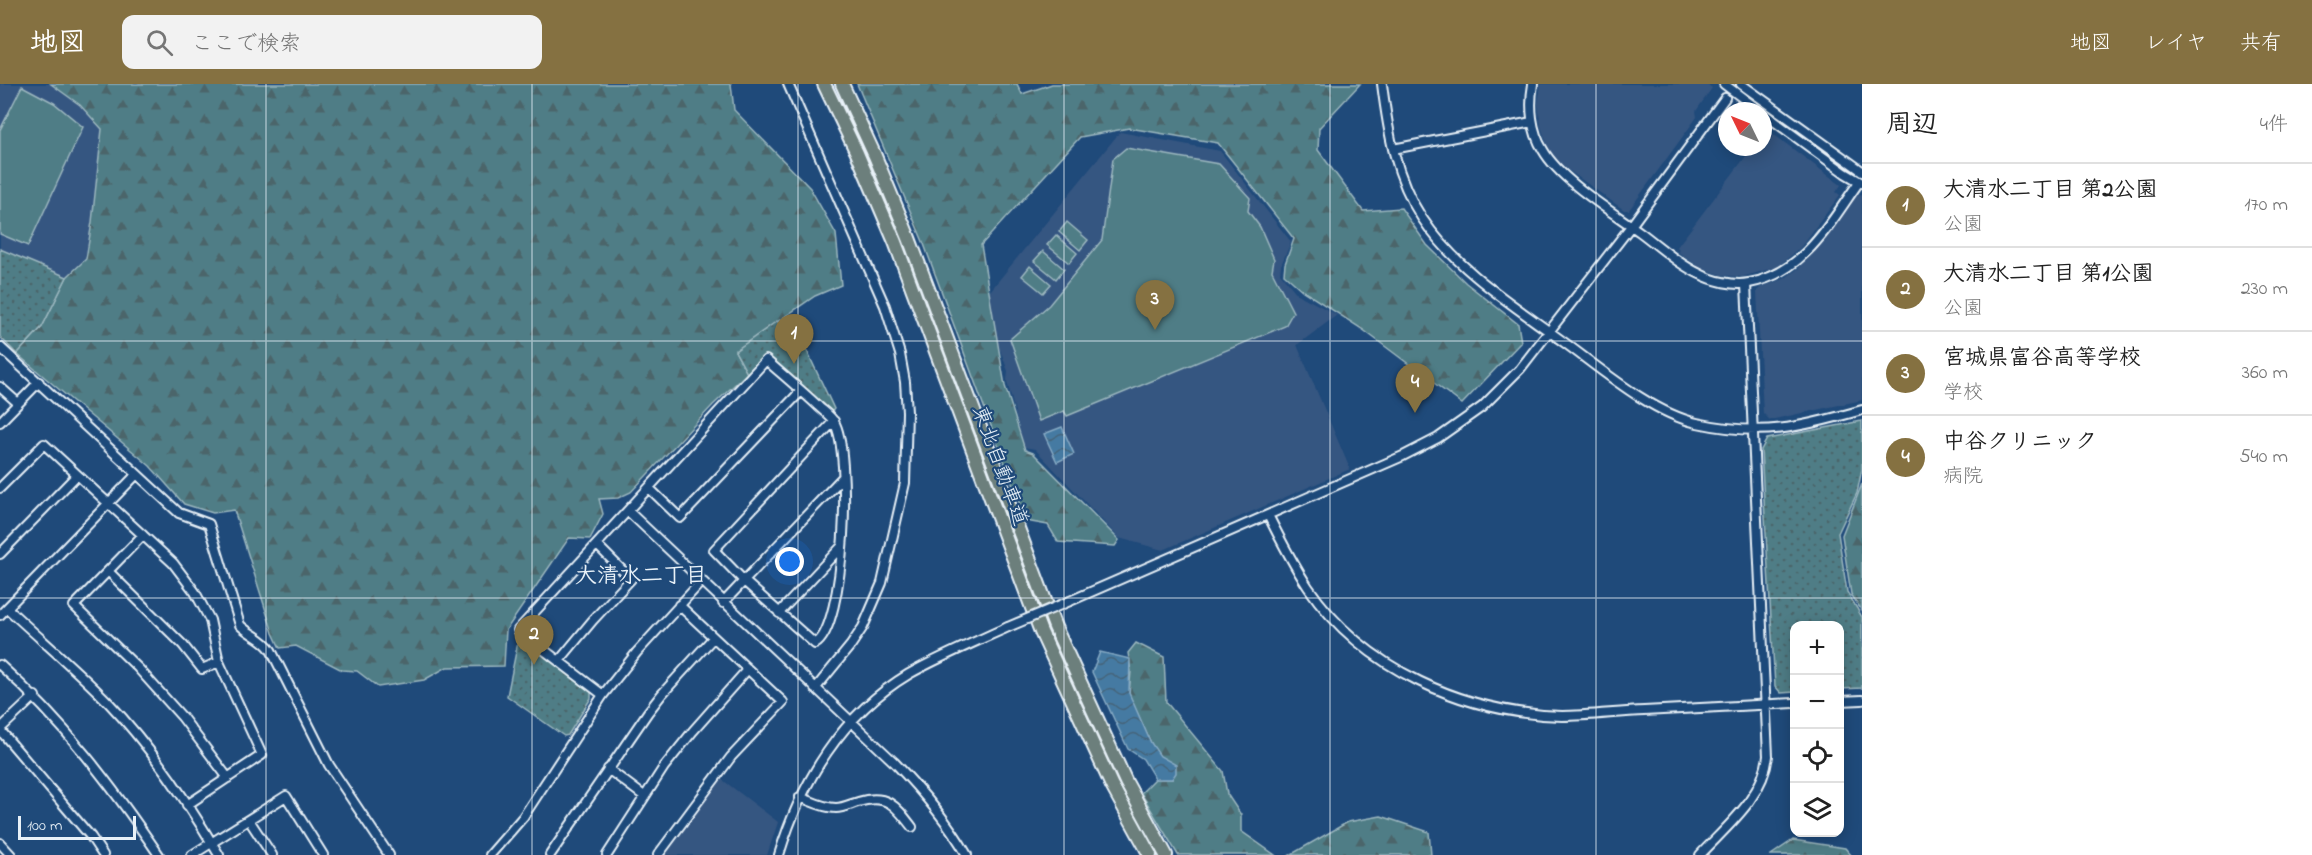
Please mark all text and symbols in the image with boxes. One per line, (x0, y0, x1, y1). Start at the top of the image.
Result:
search box (122, 15, 542, 69)
text: 地図 (30, 24, 86, 65)
icon: search (143, 26, 176, 59)
text: ここで検索 (191, 29, 301, 61)
text: 地図 (2070, 29, 2112, 59)
text: レイヤ (2145, 29, 2207, 59)
text: 共有 (2240, 29, 2282, 59)
north arrow (1718, 102, 1772, 156)
text: 周辺 (1886, 107, 1938, 145)
text: 4件 (2260, 111, 2288, 140)
text: 大清水二丁目 第2公園 (1943, 175, 2157, 207)
text: 1 (1902, 191, 1909, 220)
text: 170 m (2244, 191, 2288, 220)
text: 公園 (1943, 211, 1983, 240)
text: 大清水二丁目 第1公園 (1943, 259, 2154, 291)
text: 2 (1901, 275, 1910, 304)
text: 230 m (2241, 275, 2288, 304)
pin: 3 (1136, 280, 1174, 330)
text: 公園 (1943, 295, 1983, 324)
pin: 1 (774, 314, 814, 364)
text: 宮城県富谷高等学校 (1943, 343, 2141, 375)
text: 3 (1901, 359, 1910, 388)
text: 360 m (2242, 359, 2288, 388)
pin: 4 (1396, 364, 1434, 413)
text: 学校 (1943, 379, 1983, 408)
street label: 東北自動車道 (963, 402, 1035, 530)
text: 中谷クリニック (1943, 427, 2097, 459)
text: 4 (1901, 443, 1910, 472)
text: 540 m (2239, 443, 2288, 472)
text: 病院 (1943, 463, 1983, 492)
your location (775, 547, 804, 576)
district label: 大清水二丁目 (575, 561, 707, 593)
pin: 2 (514, 616, 554, 665)
map controls (1790, 621, 1844, 837)
button: + (1790, 621, 1844, 675)
button: − (1790, 675, 1844, 729)
button: locate (1790, 729, 1844, 783)
button: layers (1790, 783, 1844, 837)
scale bar (18, 813, 136, 840)
text: 100 m (27, 814, 62, 838)

